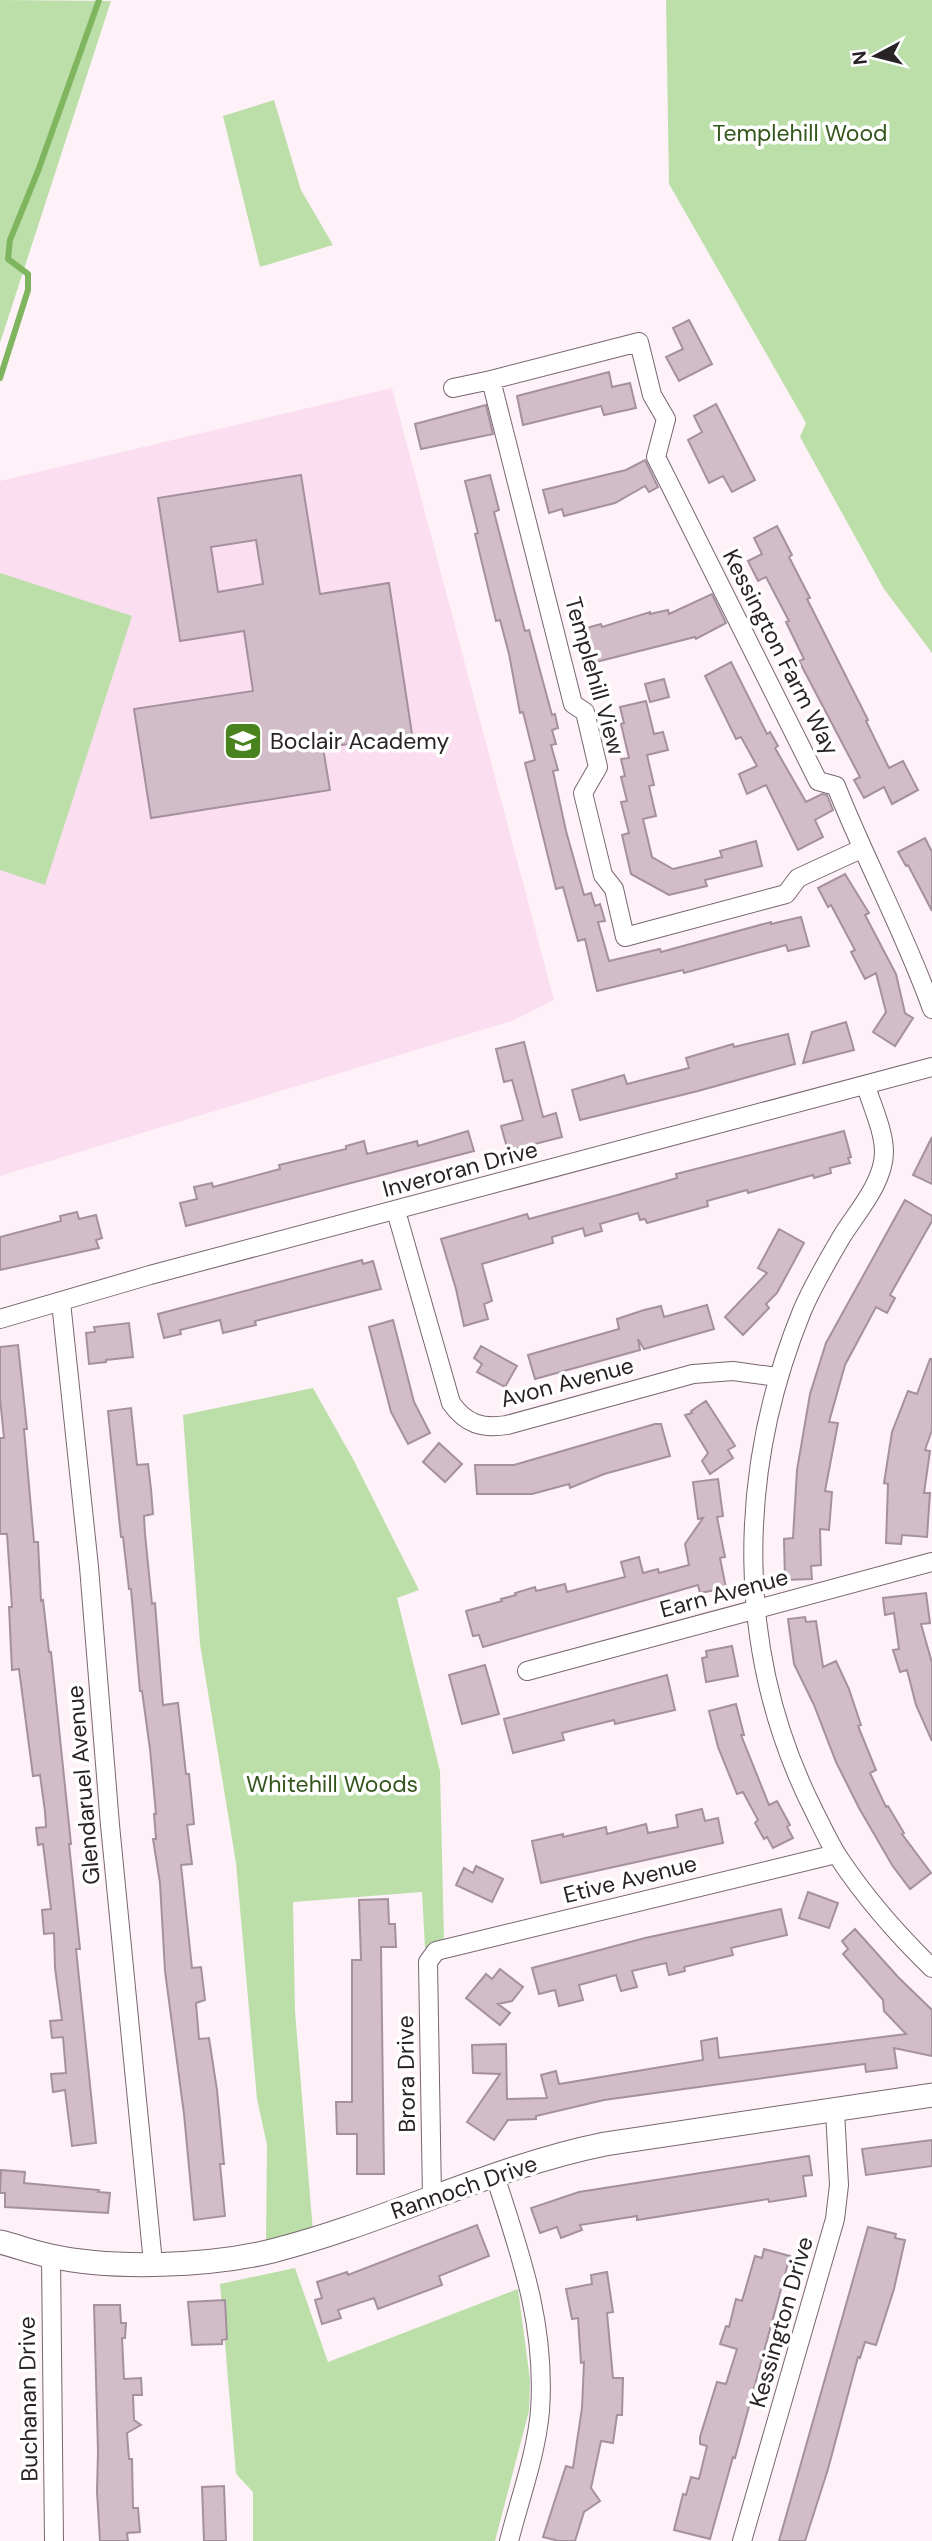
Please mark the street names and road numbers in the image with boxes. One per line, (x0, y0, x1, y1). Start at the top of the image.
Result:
street label: Kessington Farm Way (716, 544, 846, 760)
street label: Templehill View (558, 593, 632, 759)
street label: Inveroran Drive (379, 1134, 541, 1204)
street label: Avon Avenue (497, 1350, 637, 1414)
street label: Earn Avenue (657, 1561, 791, 1625)
street label: Glendaruel Avenue (59, 1684, 107, 1886)
street label: Etive Avenue (560, 1848, 700, 1910)
street label: Brora Drive (390, 2015, 422, 2133)
street label: Rannoch Drive (387, 2148, 541, 2226)
street label: Kessington Drive (742, 2233, 820, 2411)
street label: Buchanan Drive (12, 2316, 44, 2482)

